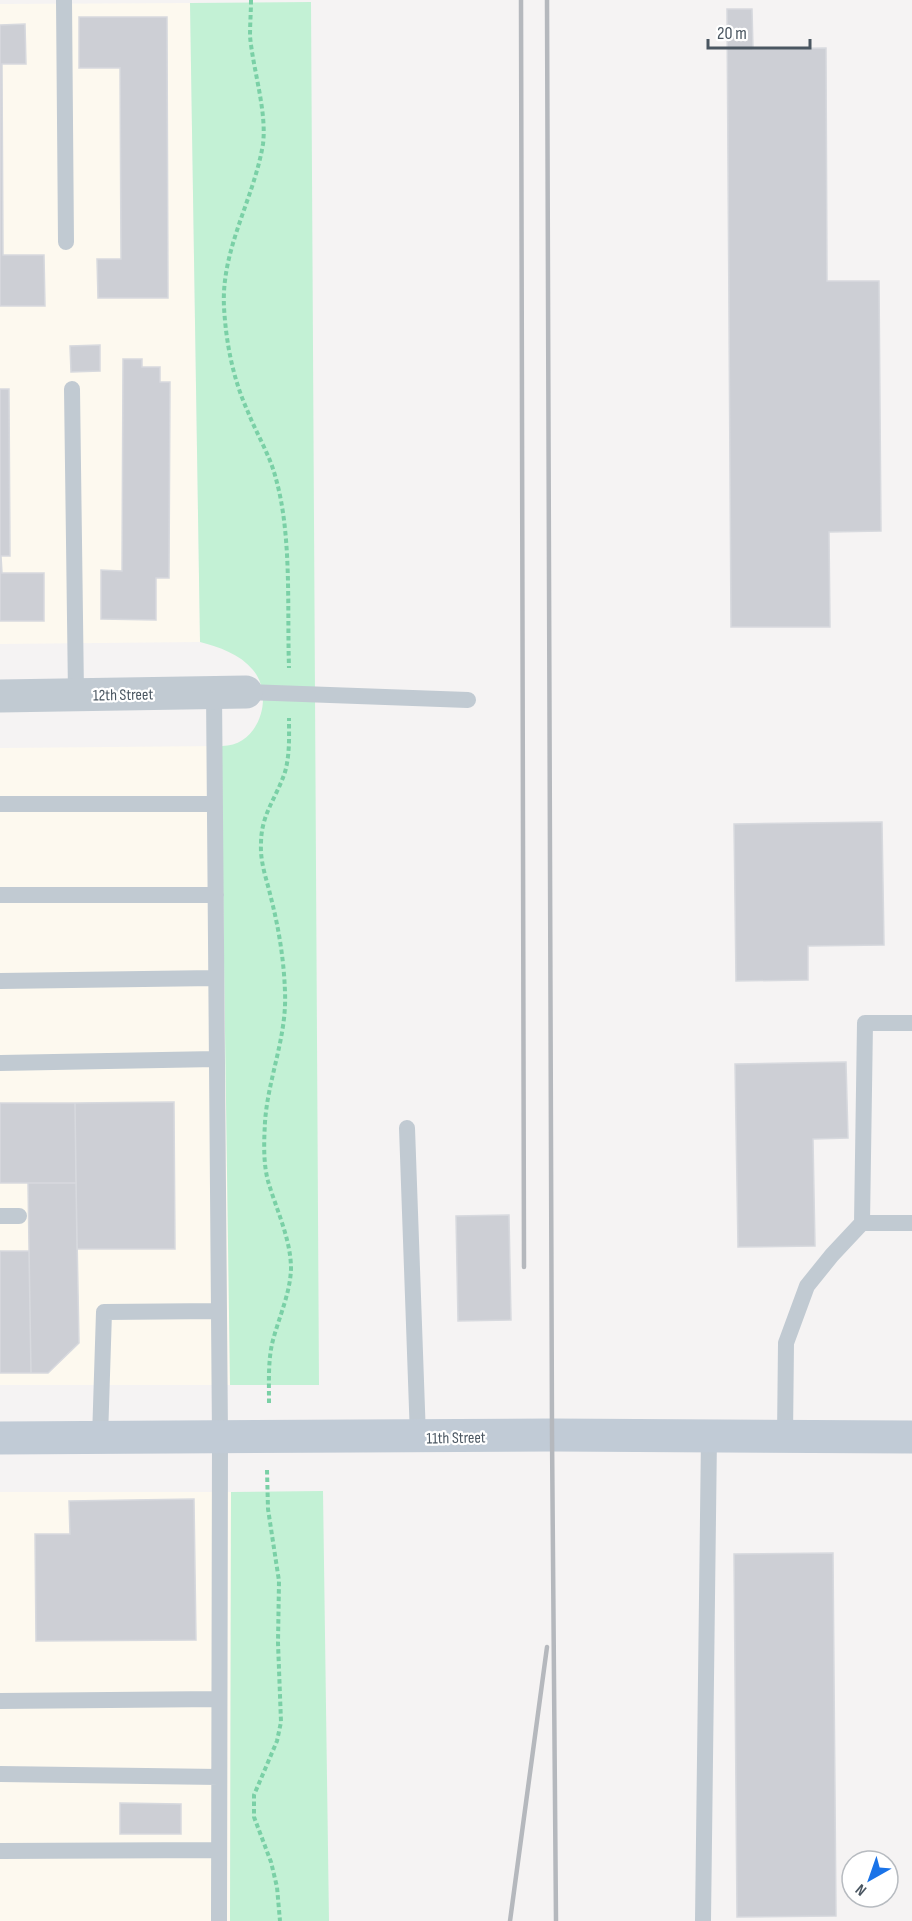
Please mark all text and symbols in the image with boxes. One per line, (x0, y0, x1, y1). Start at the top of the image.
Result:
scale bar (708, 12, 810, 50)
text: 20 m (717, 23, 747, 44)
street label: 12th Street (93, 685, 154, 706)
street label: 11th Street (426, 1428, 486, 1449)
north arrow (840, 1849, 900, 1909)
text: N (852, 1879, 871, 1899)

